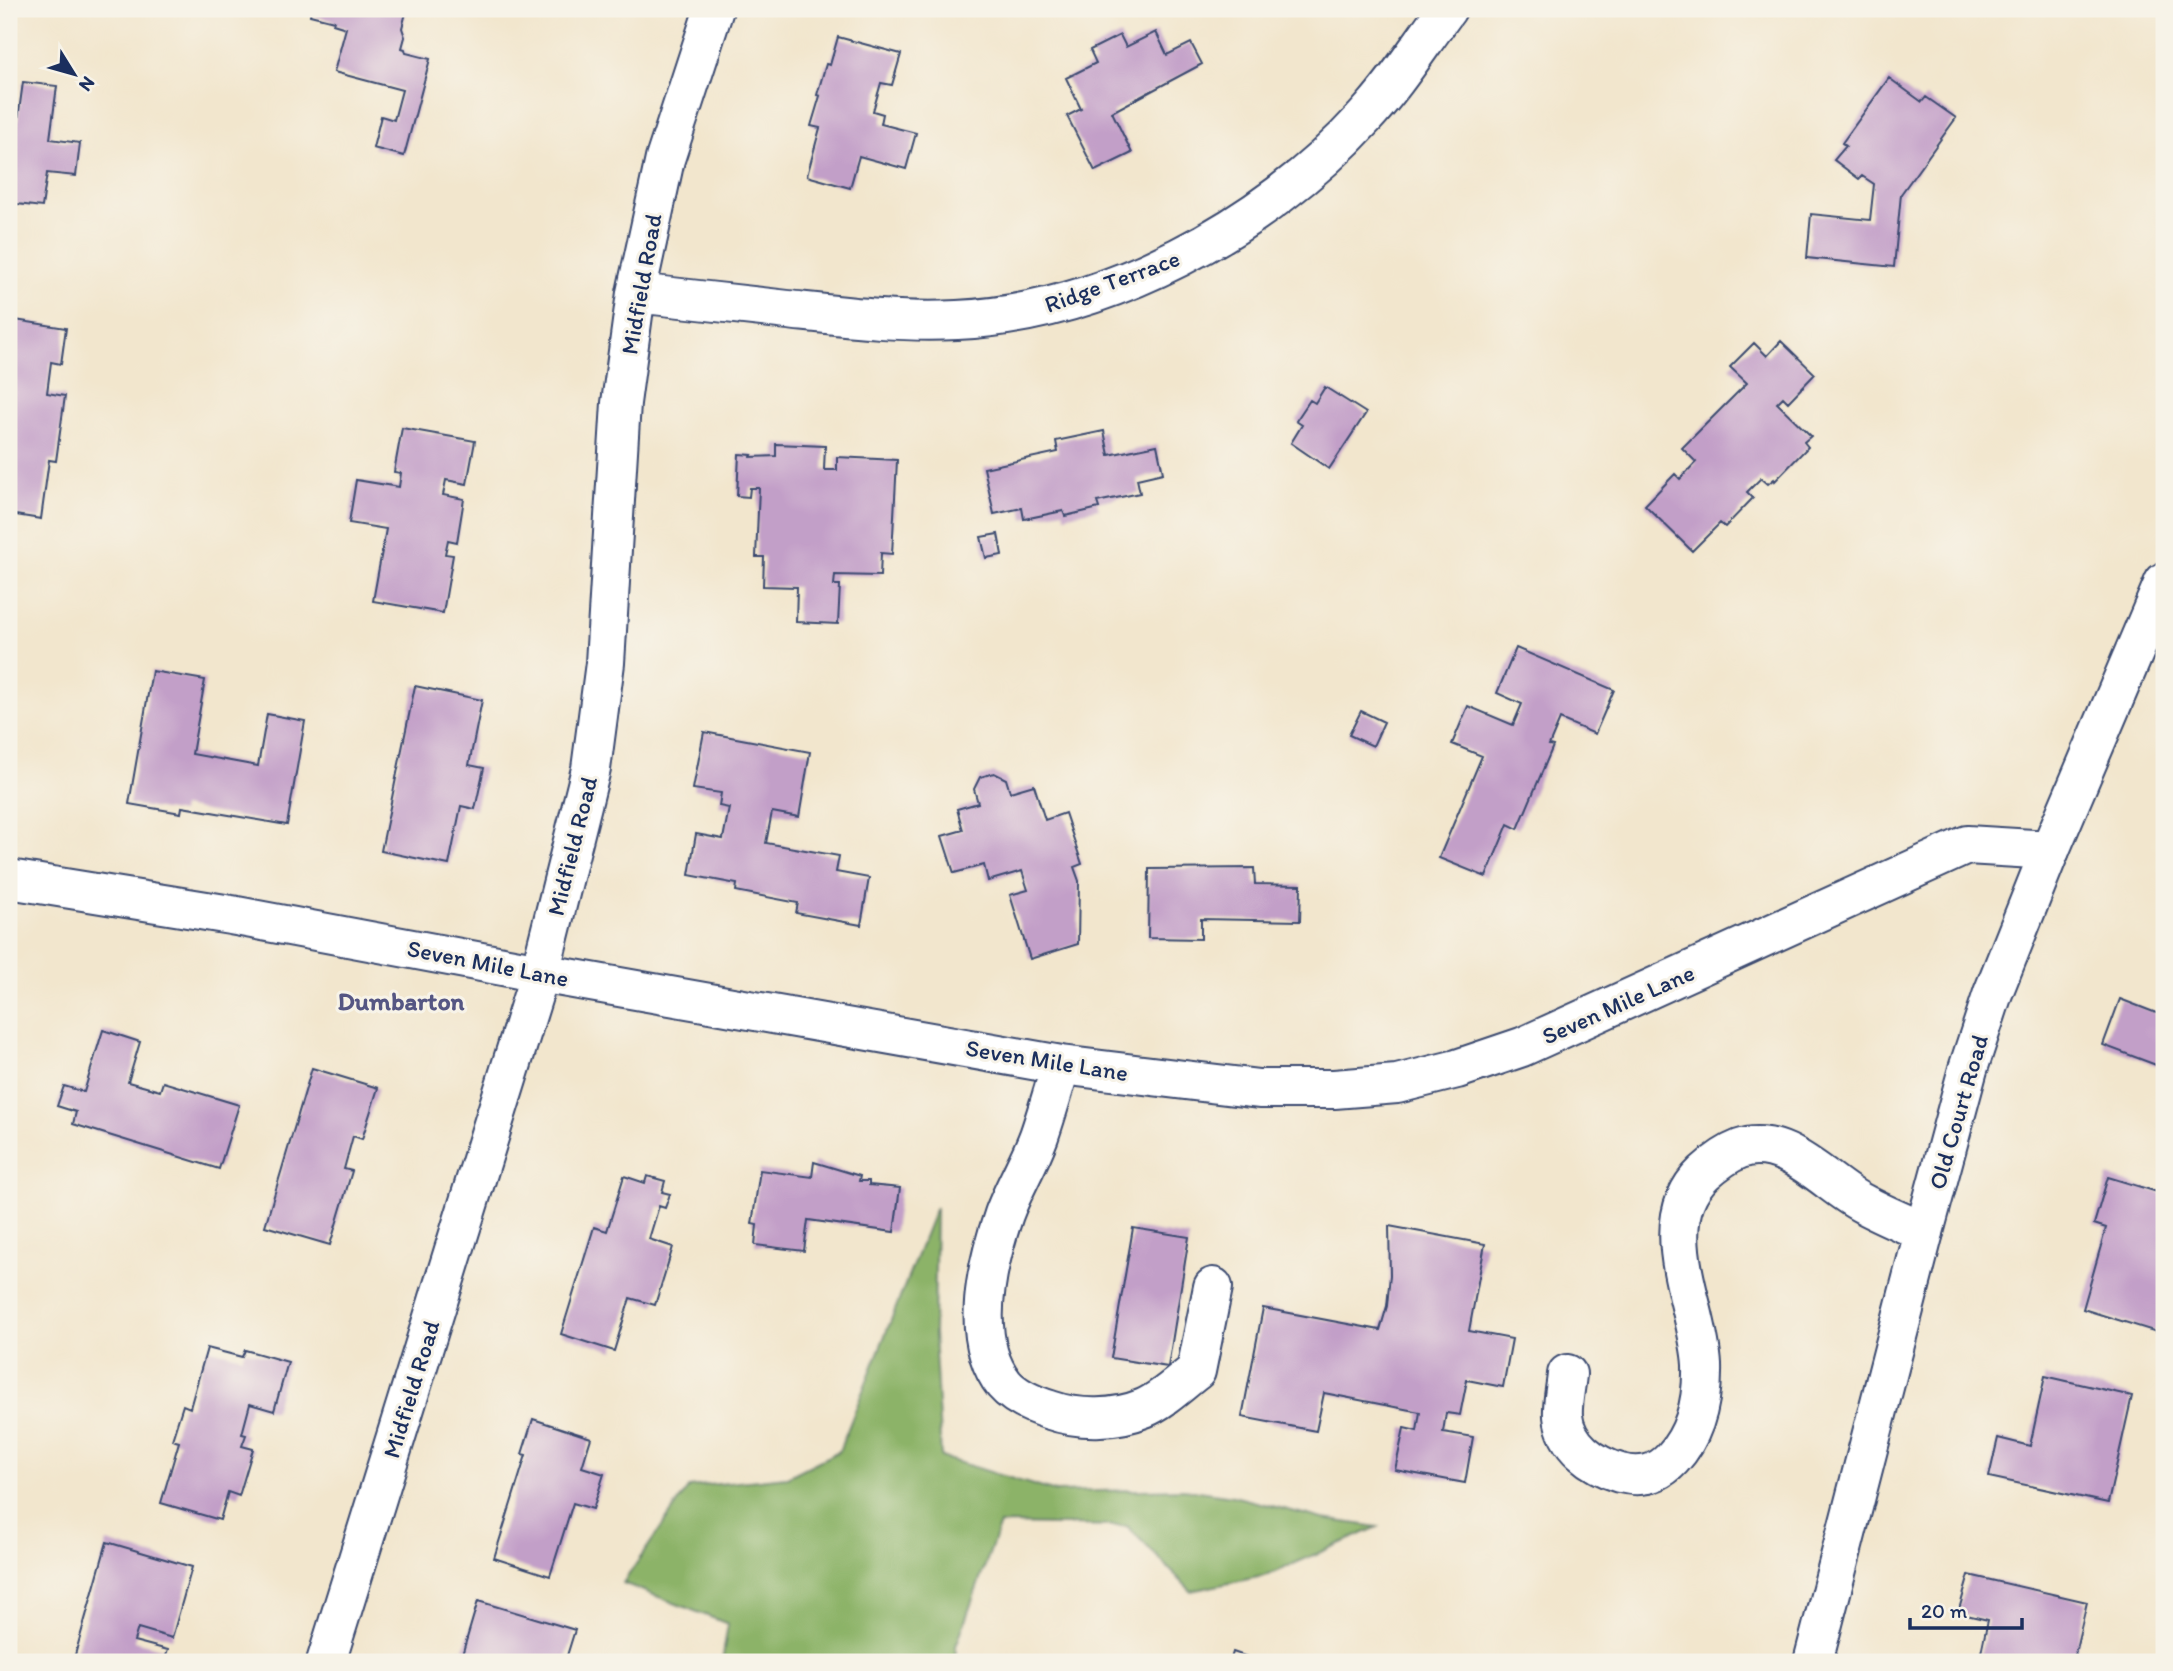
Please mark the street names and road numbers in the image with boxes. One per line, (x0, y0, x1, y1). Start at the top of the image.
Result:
street label: Midfield Road (614, 211, 668, 357)
street label: Ridge Terrace (1040, 243, 1184, 319)
street label: Midfield Road (541, 773, 603, 919)
street label: Seven Mile Lane (405, 933, 571, 993)
street label: Seven Mile Lane (1537, 957, 1699, 1051)
street label: Old Court Road (1922, 1031, 1994, 1193)
street label: Seven Mile Lane (964, 1033, 1130, 1087)
street label: Midfield Road (376, 1317, 446, 1461)

